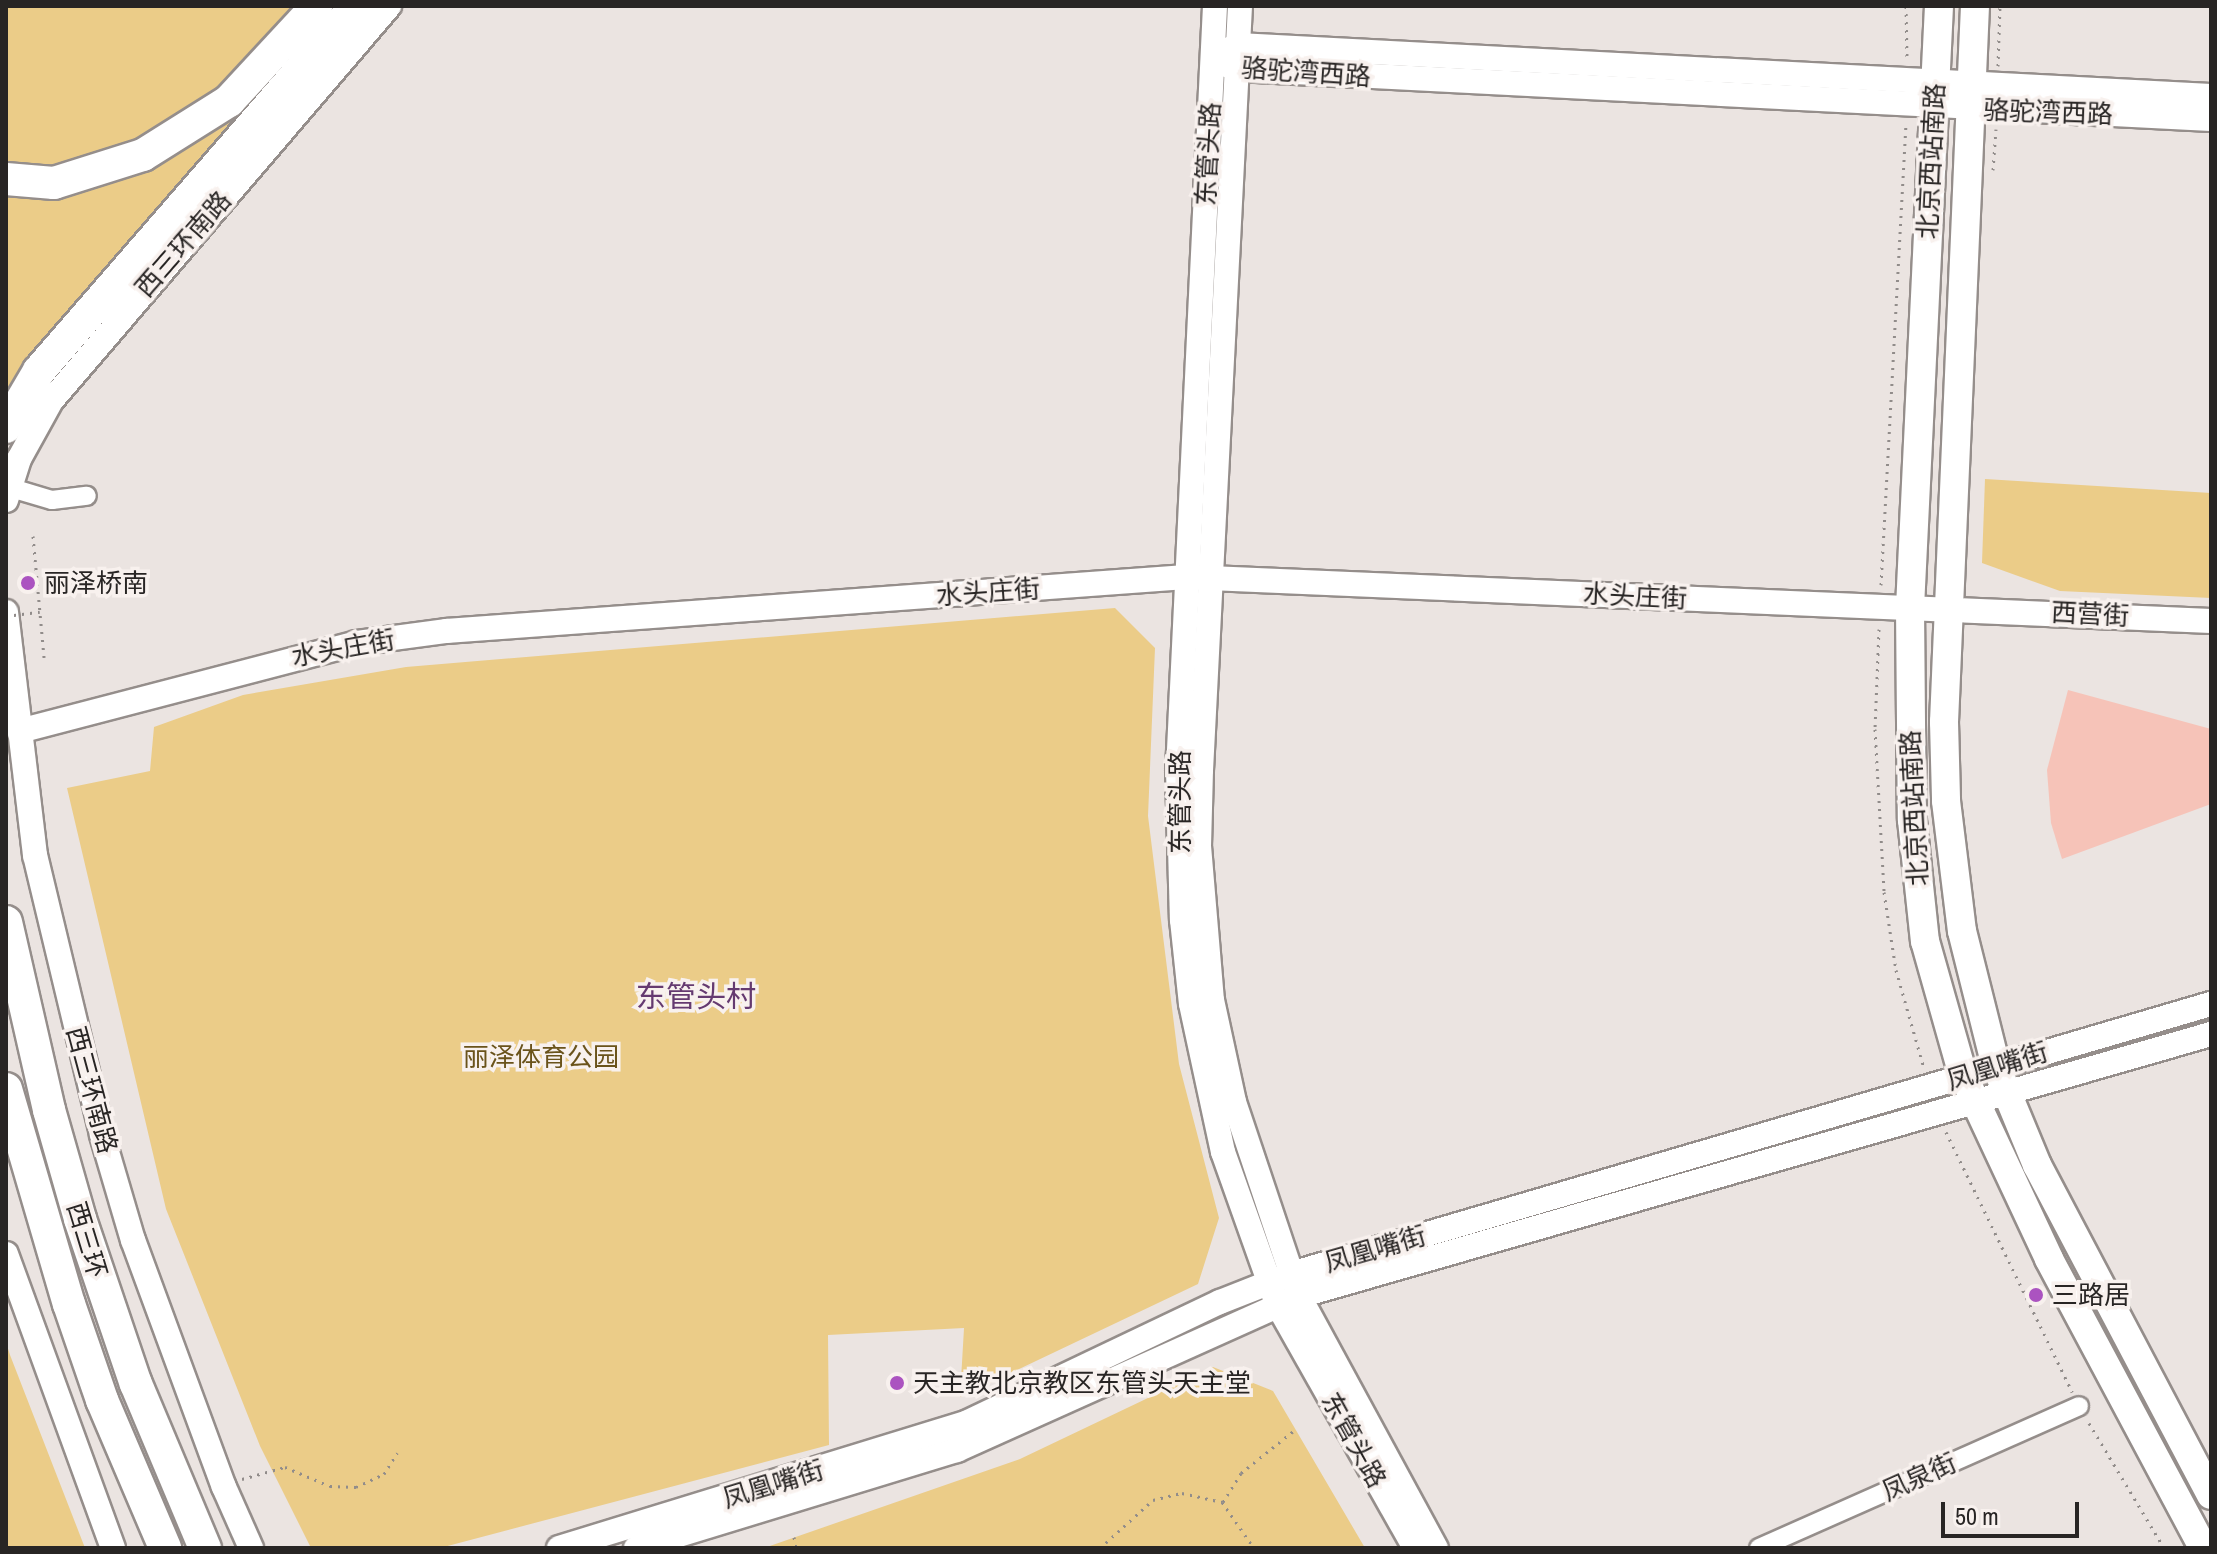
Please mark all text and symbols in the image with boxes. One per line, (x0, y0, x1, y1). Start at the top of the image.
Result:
street label: 骆驼湾西路 (1240, 52, 1372, 92)
street label: 北京西站南路 (1911, 82, 1951, 240)
street label: 骆驼湾西路 (1982, 94, 2114, 130)
street label: 东管头路 (1190, 101, 1226, 207)
street label: 西三环南路 (129, 185, 237, 303)
place label: 丽泽桥南 (44, 567, 148, 599)
street label: 水头庄街 (935, 573, 1041, 611)
marker: 丽泽桥南 (19, 574, 37, 592)
street label: 水头庄街 (1582, 578, 1688, 614)
street label: 西营街 (2050, 596, 2130, 632)
street label: 水头庄街 (289, 624, 397, 672)
street label: 北京西站南路 (1894, 729, 1934, 887)
street label: 东管头路 (1164, 750, 1196, 854)
district label: 东管头村 (636, 978, 756, 1014)
street label: 西三环南路 (60, 1023, 124, 1157)
street label: 凤凰嘴街 (1943, 1036, 2051, 1096)
park label: 丽泽体育公园 (463, 1041, 619, 1073)
street label: 西三环 (61, 1198, 113, 1282)
street label: 凤凰嘴街 (1321, 1220, 1429, 1278)
place label: 三路居 (2052, 1279, 2130, 1311)
marker: 三路居 (2027, 1286, 2045, 1304)
place label: 天主教北京教区东管头天主堂 (913, 1367, 1251, 1399)
marker: 天主教北京教区东管头天主堂 (888, 1374, 906, 1392)
street label: 东管头路 (1315, 1387, 1393, 1493)
street label: 凤泉街 (1877, 1447, 1961, 1507)
street label: 凤凰嘴街 (719, 1454, 827, 1514)
scale bar (1945, 1486, 2083, 1536)
text: 50 m (1955, 1500, 1999, 1532)

